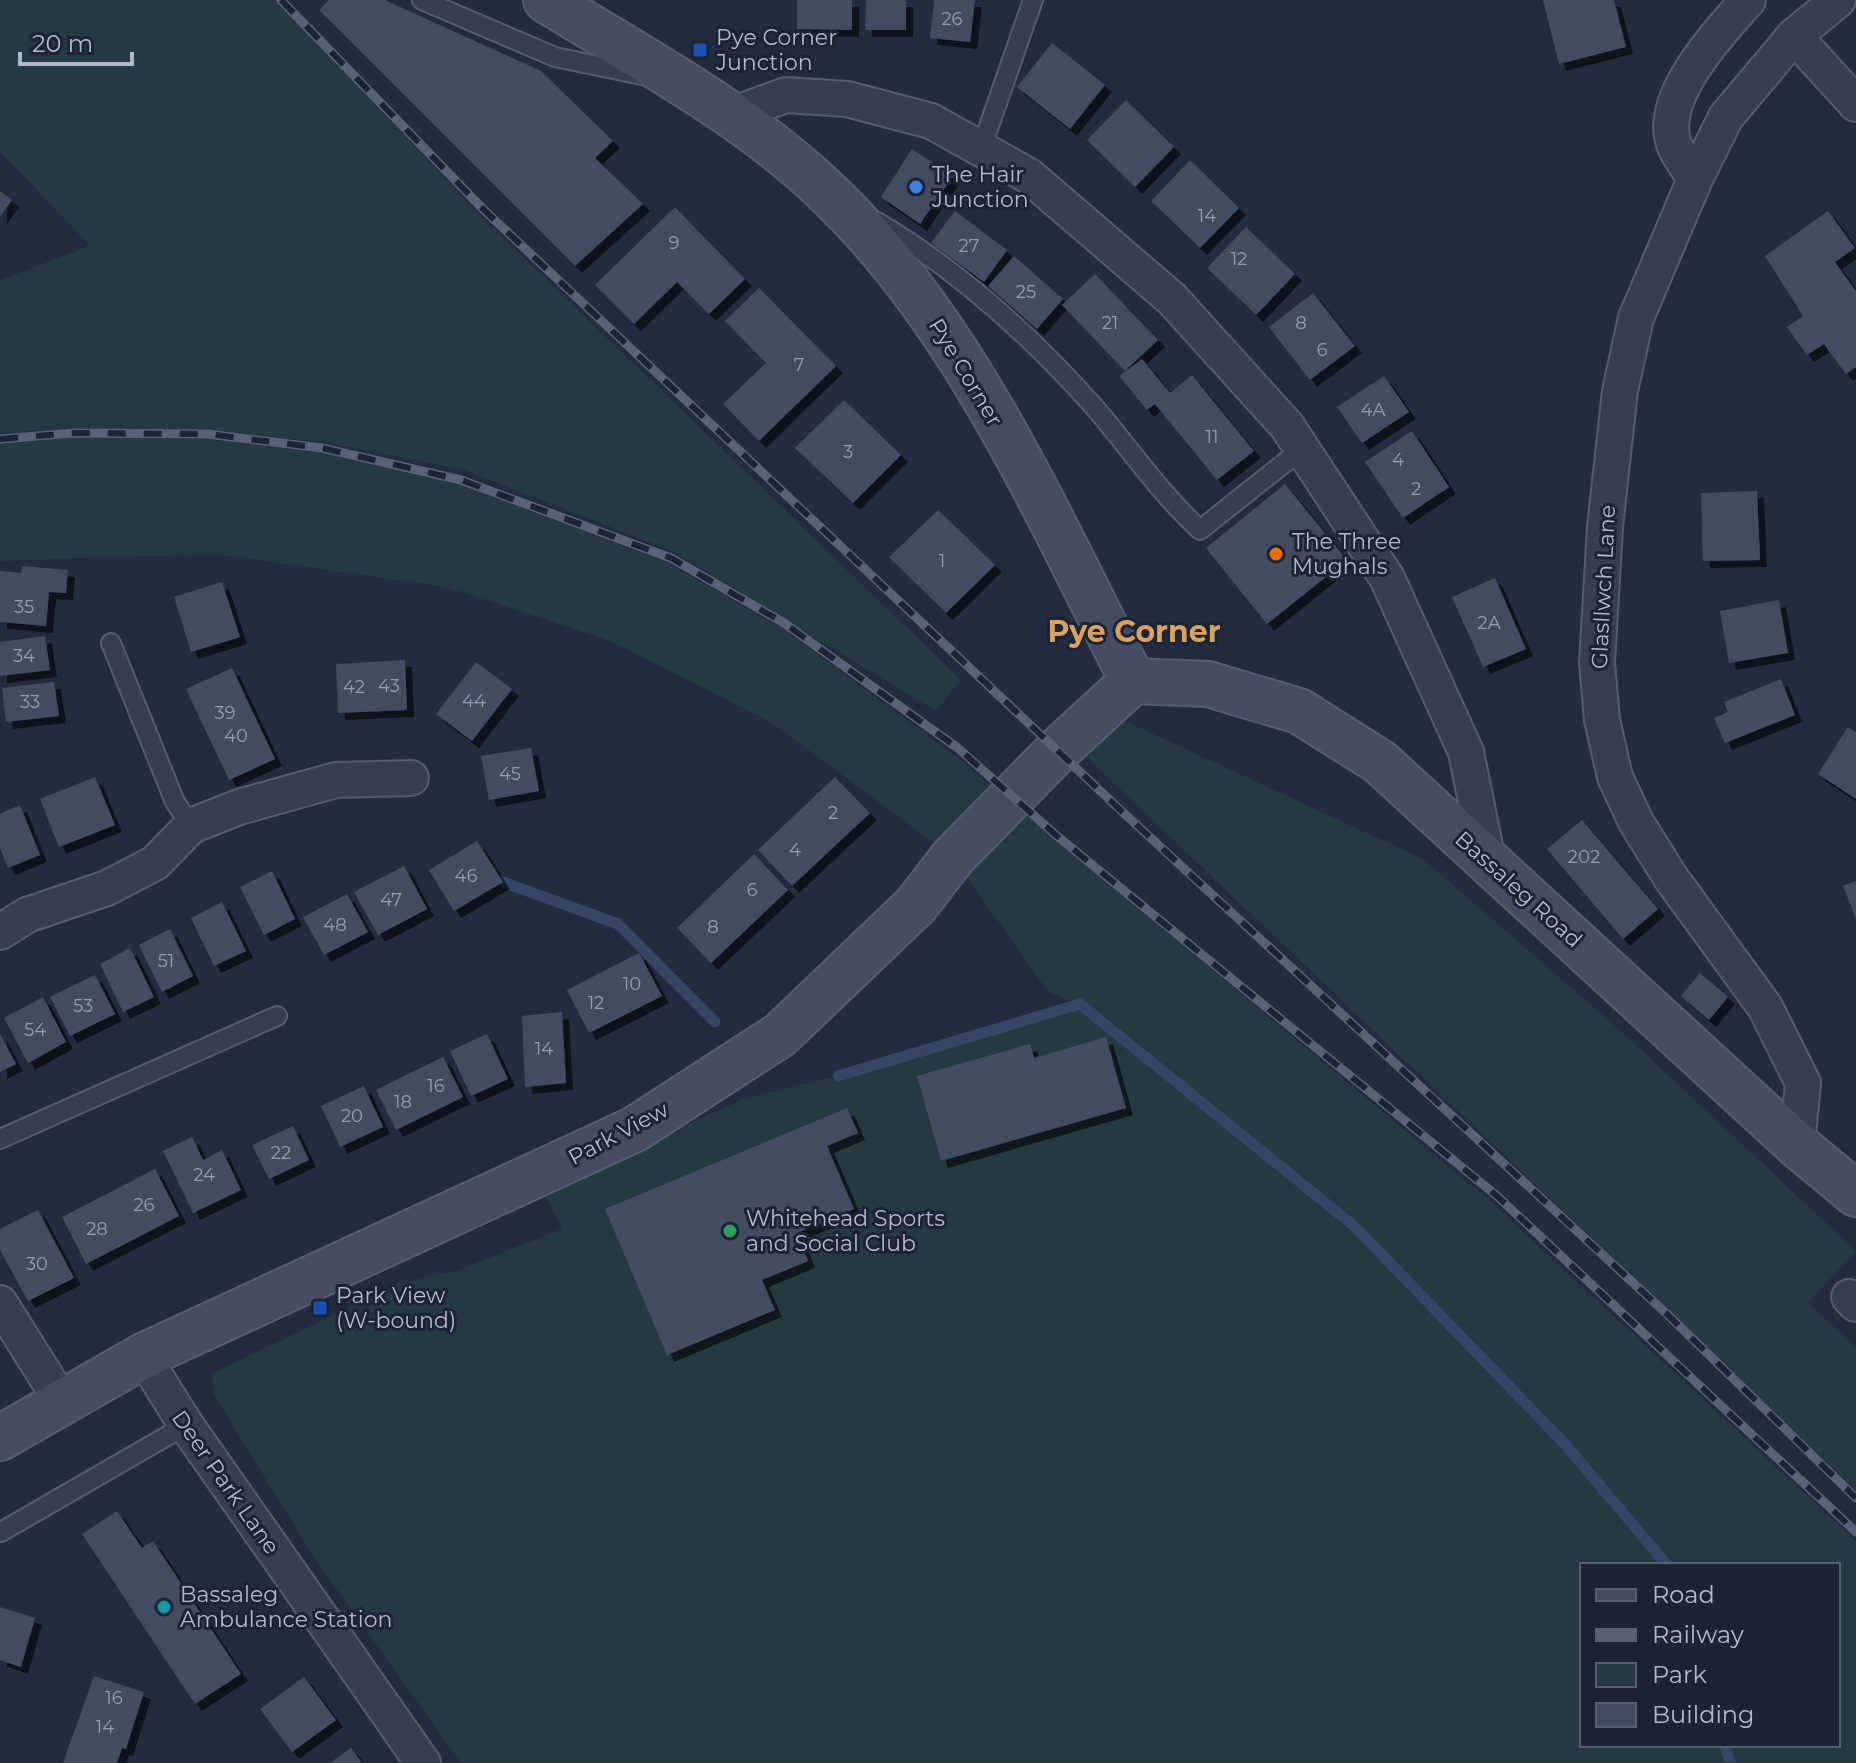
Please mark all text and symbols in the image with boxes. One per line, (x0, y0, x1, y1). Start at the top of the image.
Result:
house number: 26 (941, 8, 963, 30)
scale bar (20, 16, 132, 66)
place label: Pye Corner Junction (715, 24, 837, 76)
text: 20 m (32, 29, 93, 58)
marker: Pye Corner Junction (691, 41, 709, 59)
place label: The Hair Junction (931, 161, 1029, 213)
marker: The Hair Junction (907, 178, 925, 196)
house number: 14 (1198, 205, 1216, 227)
house number: 9 (669, 232, 680, 254)
house number: 27 (959, 235, 979, 257)
house number: 12 (1231, 248, 1247, 270)
house number: 25 (1016, 281, 1036, 303)
house number: 21 (1102, 312, 1118, 334)
house number: 8 (1295, 312, 1307, 334)
street label: Pye Corner (923, 313, 1008, 431)
house number: 6 (1317, 339, 1328, 361)
house number: 7 (794, 354, 804, 376)
house number: 4A (1361, 399, 1385, 421)
house number: 11 (1206, 426, 1219, 448)
house number: 3 (843, 441, 853, 463)
house number: 4 (1392, 449, 1404, 471)
house number: 2 (1411, 478, 1421, 500)
street label: Glasllwch Lane (1586, 504, 1621, 670)
place label: The Three Mughals (1292, 528, 1401, 580)
marker: The Three Mughals (1267, 545, 1285, 563)
house number: 1 (939, 550, 945, 572)
house number: 35 (14, 596, 34, 618)
house number: 2A (1477, 612, 1501, 634)
district label: Pye Corner (1047, 613, 1221, 650)
house number: 34 (13, 645, 35, 667)
house number: 43 (378, 675, 400, 697)
house number: 42 (343, 676, 365, 698)
house number: 44 (462, 690, 486, 712)
house number: 33 (20, 691, 40, 713)
house number: 39 (214, 702, 236, 724)
house number: 40 (224, 725, 248, 747)
house number: 45 (499, 763, 521, 785)
house number: 2 (828, 802, 838, 824)
street label: Bassaleg Road (1450, 825, 1588, 953)
house number: 4 (789, 839, 801, 861)
house number: 202 (1568, 846, 1600, 868)
house number: 46 (455, 865, 477, 887)
house number: 6 (747, 879, 758, 901)
house number: 47 (380, 889, 402, 911)
house number: 48 (323, 914, 347, 936)
house number: 8 (707, 916, 719, 938)
house number: 51 (158, 950, 174, 972)
house number: 10 (623, 973, 641, 995)
house number: 12 (588, 992, 604, 1014)
house number: 53 (73, 995, 93, 1017)
house number: 54 (24, 1019, 46, 1041)
house number: 14 (535, 1038, 553, 1060)
house number: 16 (427, 1075, 445, 1097)
house number: 18 (394, 1091, 412, 1113)
street label: Park View (564, 1096, 673, 1171)
house number: 20 (341, 1105, 363, 1127)
house number: 22 (271, 1142, 291, 1164)
house number: 24 (193, 1164, 215, 1186)
house number: 26 (133, 1194, 155, 1216)
place label: Whitehead Sports and Social Club (746, 1205, 945, 1257)
house number: 28 (86, 1218, 108, 1240)
marker: Whitehead Sports and Social Club (721, 1222, 739, 1240)
house number: 30 (26, 1253, 48, 1275)
place label: Park View (W-bound) (336, 1282, 456, 1334)
marker: Park View (W-bound) (311, 1299, 329, 1317)
street label: Deer Park Lane (166, 1405, 285, 1559)
legend (1580, 1563, 1840, 1747)
text: Road (1652, 1580, 1715, 1609)
place label: Bassaleg Ambulance Station (180, 1581, 392, 1633)
marker: Bassaleg Ambulance Station (155, 1598, 173, 1616)
text: Railway (1652, 1620, 1744, 1649)
text: Park (1652, 1660, 1707, 1689)
house number: 16 (105, 1687, 123, 1709)
text: Building (1652, 1700, 1755, 1729)
house number: 14 (96, 1716, 114, 1738)

